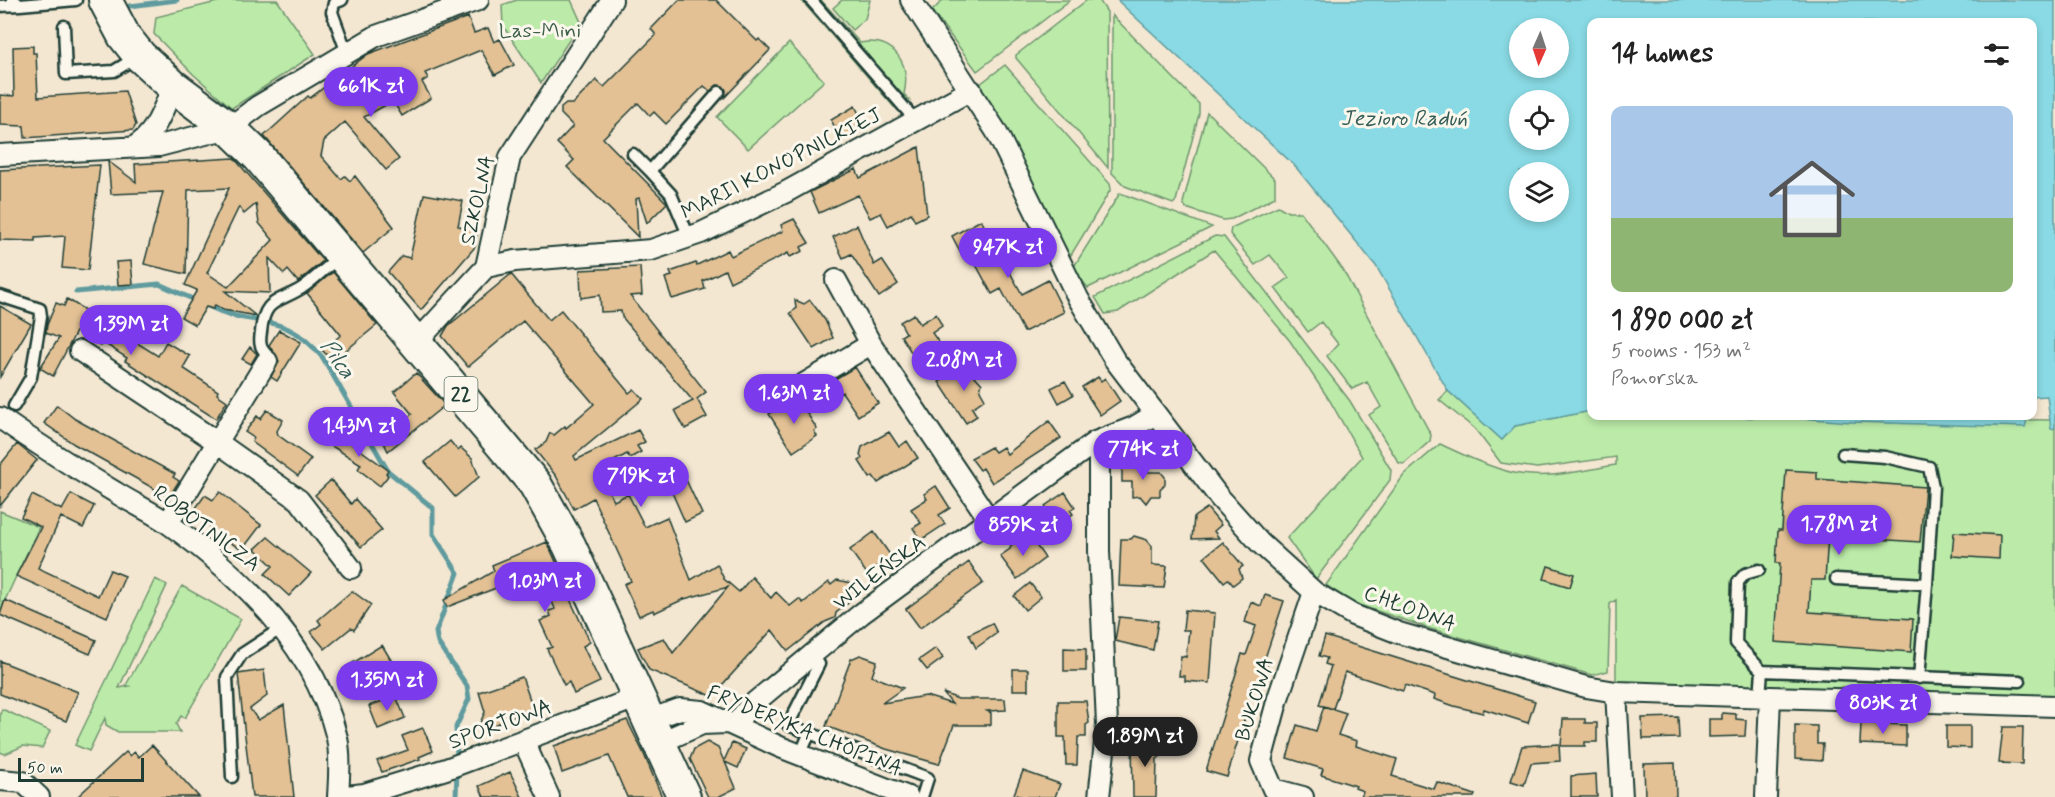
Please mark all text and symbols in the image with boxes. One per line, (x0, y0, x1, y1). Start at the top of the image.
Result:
park label: Las-Mini (499, 17, 581, 45)
north arrow (1509, 18, 1569, 78)
map controls (1509, 18, 1569, 222)
text: 14 homes (1611, 37, 1713, 71)
icon: filters (1980, 38, 2013, 71)
pin: 661K zł (316, 67, 426, 118)
text: 661K zł (338, 73, 404, 100)
button: locate (1509, 90, 1569, 150)
street label: MARII KONOPNICKIEJ (676, 101, 887, 227)
water label: Jezioro Raduń (1341, 105, 1467, 133)
icon: home (1758, 145, 1866, 253)
street label: SZKOLNA (454, 153, 502, 248)
button: layers (1509, 162, 1569, 222)
pin: 947K zł (953, 228, 1063, 279)
text: 947K zł (973, 234, 1043, 261)
text: 1 890 000 zł (1611, 304, 1753, 338)
pin: 1.39M zł (69, 305, 193, 356)
text: 1.39M zł (94, 311, 168, 338)
water label: Pilca (314, 334, 361, 385)
text: 5 rooms · 153 m² (1611, 338, 1751, 365)
pin: 2.08M zł (902, 341, 1026, 392)
text: 2.08M zł (926, 347, 1002, 374)
text: Pomorska (1611, 365, 1698, 392)
pin: 1.63M zł (732, 374, 856, 425)
road number: 22 (444, 377, 478, 411)
text: 1.63M zł (758, 380, 830, 407)
pin: 1.43M zł (297, 407, 421, 458)
text: 1.43M zł (322, 413, 396, 440)
pin: 774K zł (1088, 430, 1198, 481)
text: 774K zł (1107, 436, 1179, 463)
pin: 719K zł (586, 457, 696, 508)
text: 719K zł (607, 463, 675, 490)
street label: ROBOTNICZA (147, 479, 266, 578)
pin: 1.78M zł (1777, 505, 1901, 556)
pin: 859K zł (968, 506, 1078, 557)
text: 1.78M zł (1801, 511, 1877, 538)
text: 859K zł (988, 512, 1058, 539)
street label: WILEŃSKA (827, 529, 932, 617)
pin: 1.03M zł (483, 562, 607, 613)
text: 1.03M zł (508, 568, 582, 595)
street label: CHŁODNA (1360, 579, 1460, 639)
street label: BUKOWA (1229, 654, 1281, 745)
pin: 1.35M zł (325, 661, 449, 712)
text: 1.35M zł (350, 667, 424, 694)
street label: FRYDERYKA CHOPINA (703, 679, 906, 783)
pin: 803K zł (1828, 684, 1938, 735)
text: 803K zł (1849, 690, 1917, 717)
street label: SPORTOWA (445, 693, 556, 757)
pin: 1.89M zł (1083, 717, 1207, 768)
text: 1.89M zł (1107, 723, 1183, 750)
scale bar (18, 755, 144, 782)
text: 50 m (27, 758, 63, 779)

